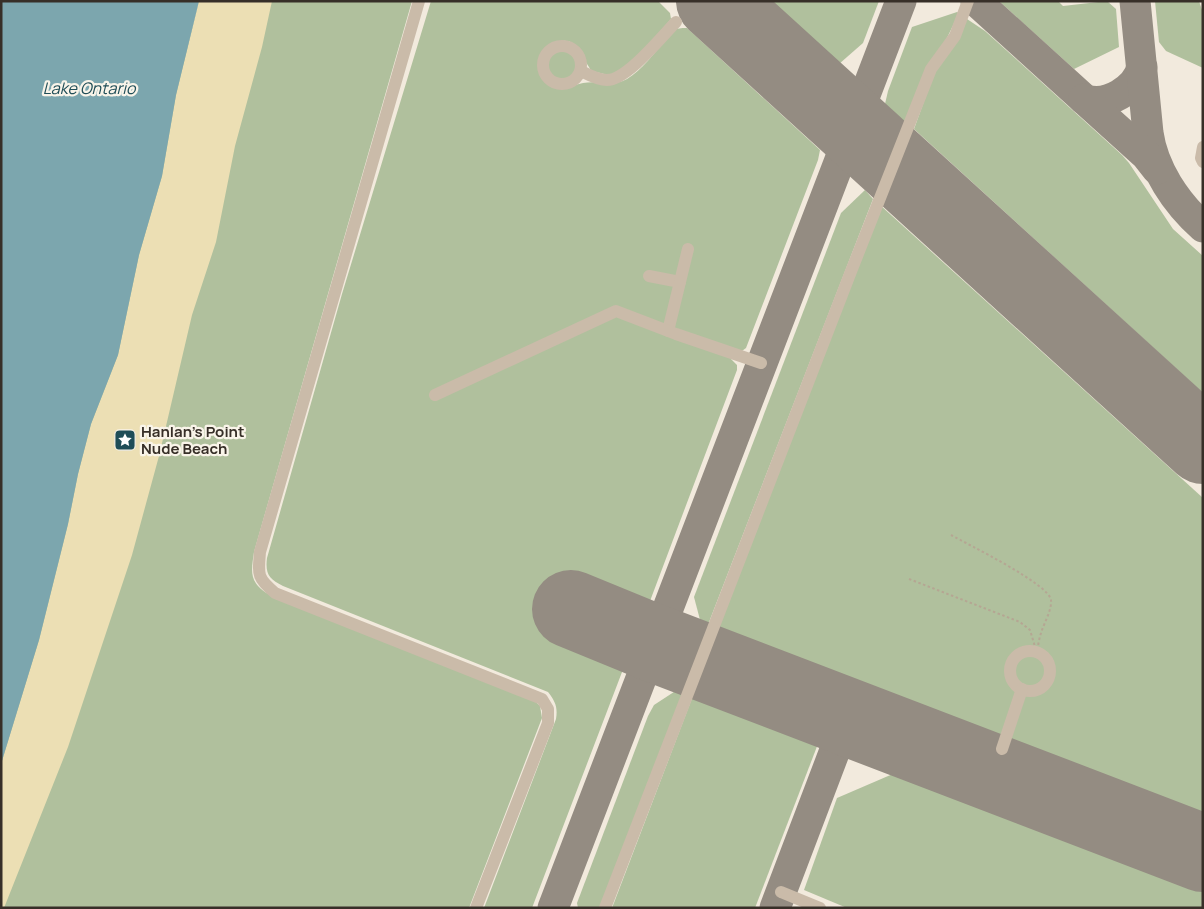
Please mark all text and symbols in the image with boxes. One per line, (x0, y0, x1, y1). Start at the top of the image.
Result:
water label: Lake Ontario (43, 77, 137, 99)
place label: Hanlan's Point Nude Beach (141, 421, 244, 459)
place icon: Hanlan's Point Nude Beach (113, 428, 137, 452)

